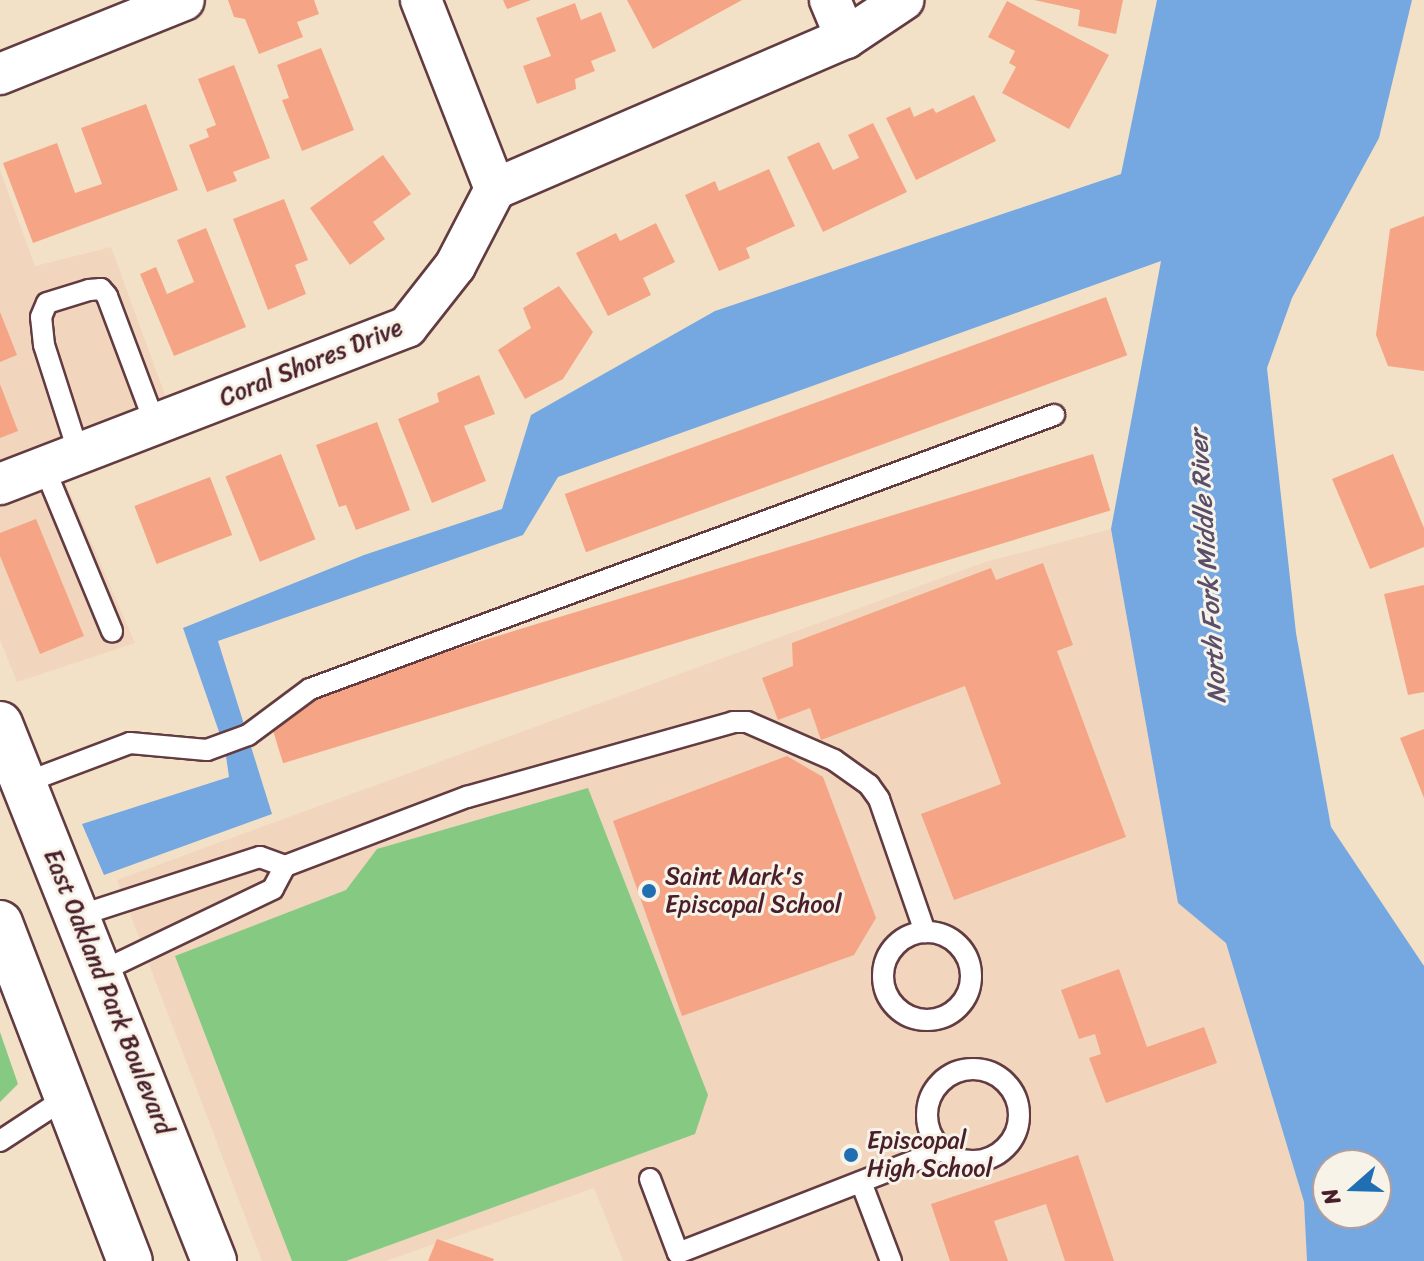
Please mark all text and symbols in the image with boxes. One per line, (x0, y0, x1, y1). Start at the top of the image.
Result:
street label: Coral Shores Drive (215, 313, 407, 413)
water label: North Fork Middle River (1183, 429, 1233, 705)
street label: East Oakland Park Boulevard (38, 846, 178, 1138)
place label: Saint Mark's Episcopal School (665, 863, 841, 919)
marker: Saint Mark's Episcopal School (640, 882, 658, 900)
place label: Episcopal High School (867, 1127, 992, 1183)
marker: Episcopal High School (842, 1146, 860, 1164)
north arrow (1312, 1149, 1392, 1229)
text: N (1310, 1183, 1352, 1211)

